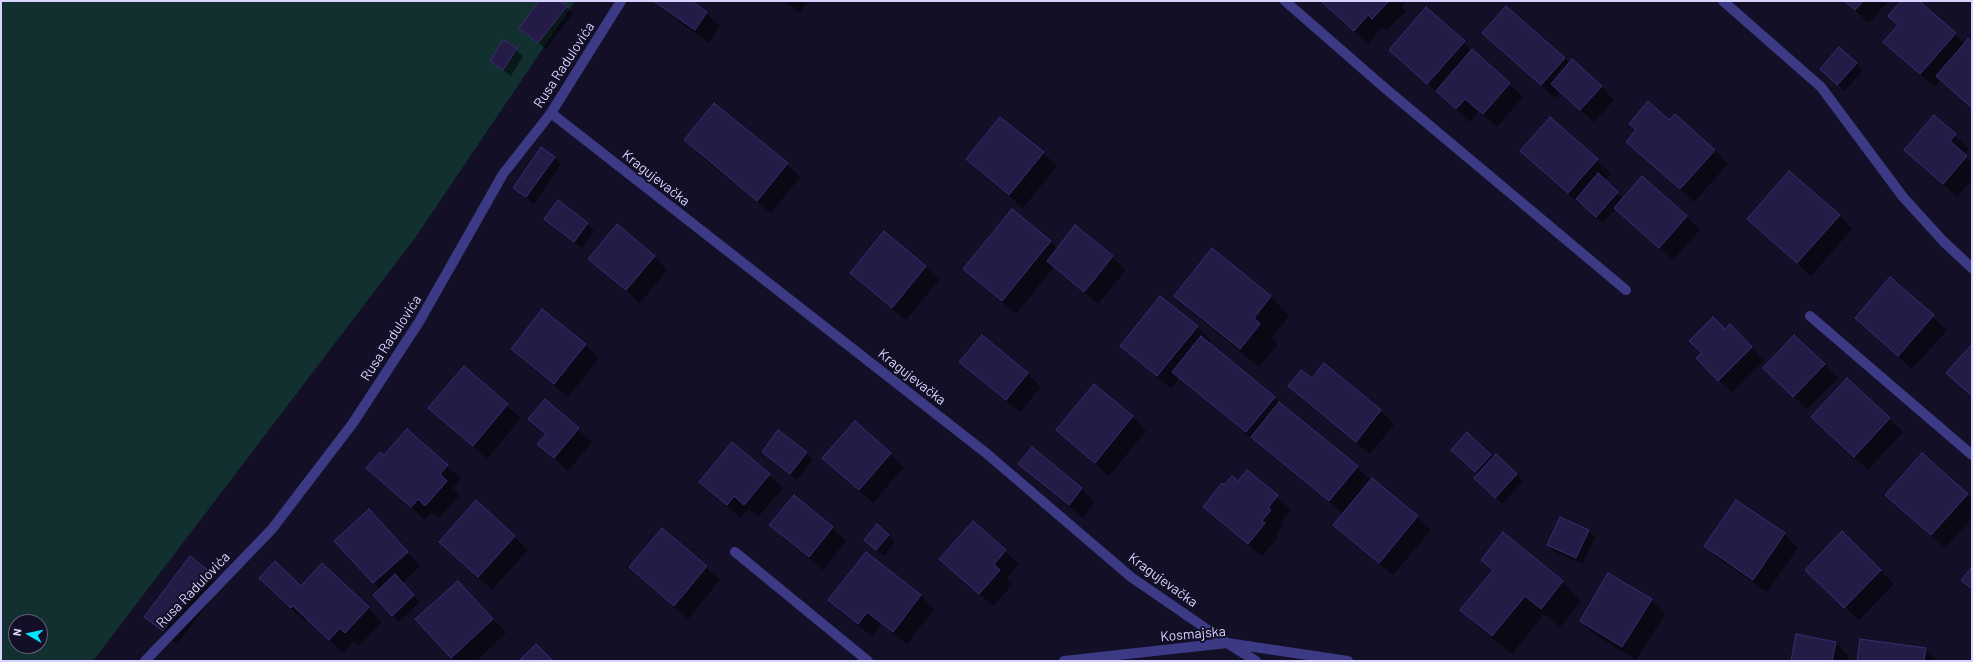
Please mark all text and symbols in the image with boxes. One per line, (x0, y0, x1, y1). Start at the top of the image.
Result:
street label: Rusa Radulovića (530, 19, 598, 111)
street label: Kragujevačka (619, 146, 693, 210)
street label: Rusa Radulovića (357, 292, 425, 384)
street label: Kragujevačka (875, 345, 949, 409)
street label: Rusa Radulovića (153, 549, 233, 631)
street label: Kragujevačka (1125, 549, 1201, 611)
north arrow (8, 614, 48, 654)
street label: Kosmajska (1160, 623, 1226, 645)
text: N (10, 628, 24, 637)

